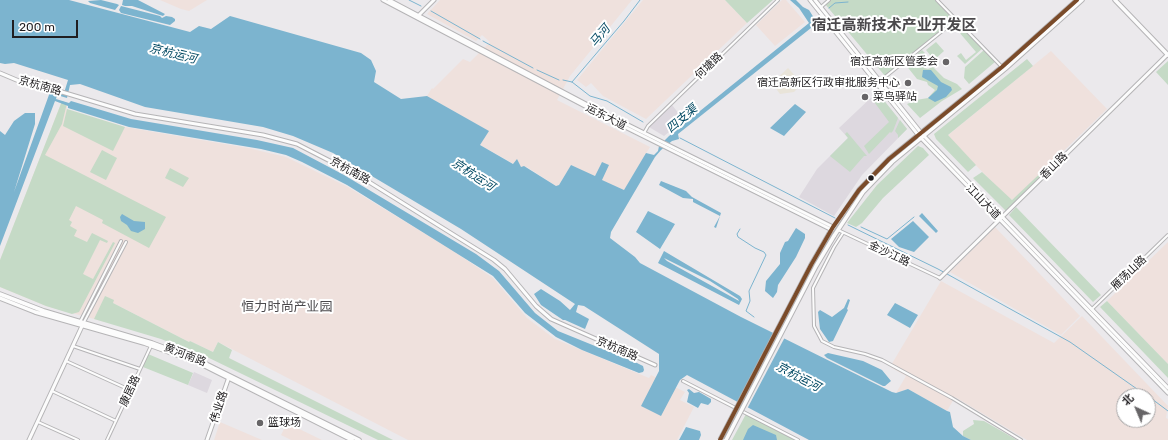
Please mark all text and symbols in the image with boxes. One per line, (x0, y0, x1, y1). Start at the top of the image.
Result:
scale bar (14, 12, 80, 38)
district label: 宿迁高新技术产业开发区 (812, 17, 976, 35)
text: 200 m (19, 20, 55, 34)
water label: 马河 (587, 22, 613, 50)
water label: 京杭运河 (148, 41, 198, 67)
street label: 何塘路 (693, 50, 725, 82)
place label: 宿迁高新区管委会 (850, 55, 938, 69)
marker: 宿迁高新区管委会 (941, 57, 951, 67)
street label: 京杭南路 (17, 74, 63, 98)
place label: 宿迁高新区行政审批服务中心 (757, 76, 900, 90)
marker: 宿迁高新区行政审批服务中心 (903, 78, 913, 88)
place label: 菜鸟驿站 (873, 90, 917, 104)
marker: 菜鸟驿站 (860, 92, 870, 102)
street label: 运东大道 (583, 101, 629, 133)
water label: 四支渠 (664, 102, 700, 136)
street label: 香山路 (1038, 150, 1070, 182)
street label: 京杭南路 (328, 155, 372, 187)
water label: 京杭运河 (449, 156, 497, 194)
unlabelled marker (866, 173, 876, 183)
street label: 江山大道 (963, 182, 1003, 222)
street label: 金沙江路 (866, 239, 912, 269)
street label: 雁荡山路 (1109, 253, 1149, 293)
district label: 恒力时尚产业园 (242, 299, 332, 315)
street label: 京杭南路 (594, 334, 640, 364)
street label: 黄河南路 (162, 341, 208, 369)
water label: 京杭运河 (773, 359, 823, 395)
street label: 康居路 (117, 373, 143, 409)
north arrow (1116, 388, 1156, 428)
street label: 伟业路 (207, 389, 231, 425)
text: 北 (1120, 391, 1136, 408)
place label: 篮球场 (268, 416, 301, 430)
marker: 篮球场 (255, 418, 265, 428)

